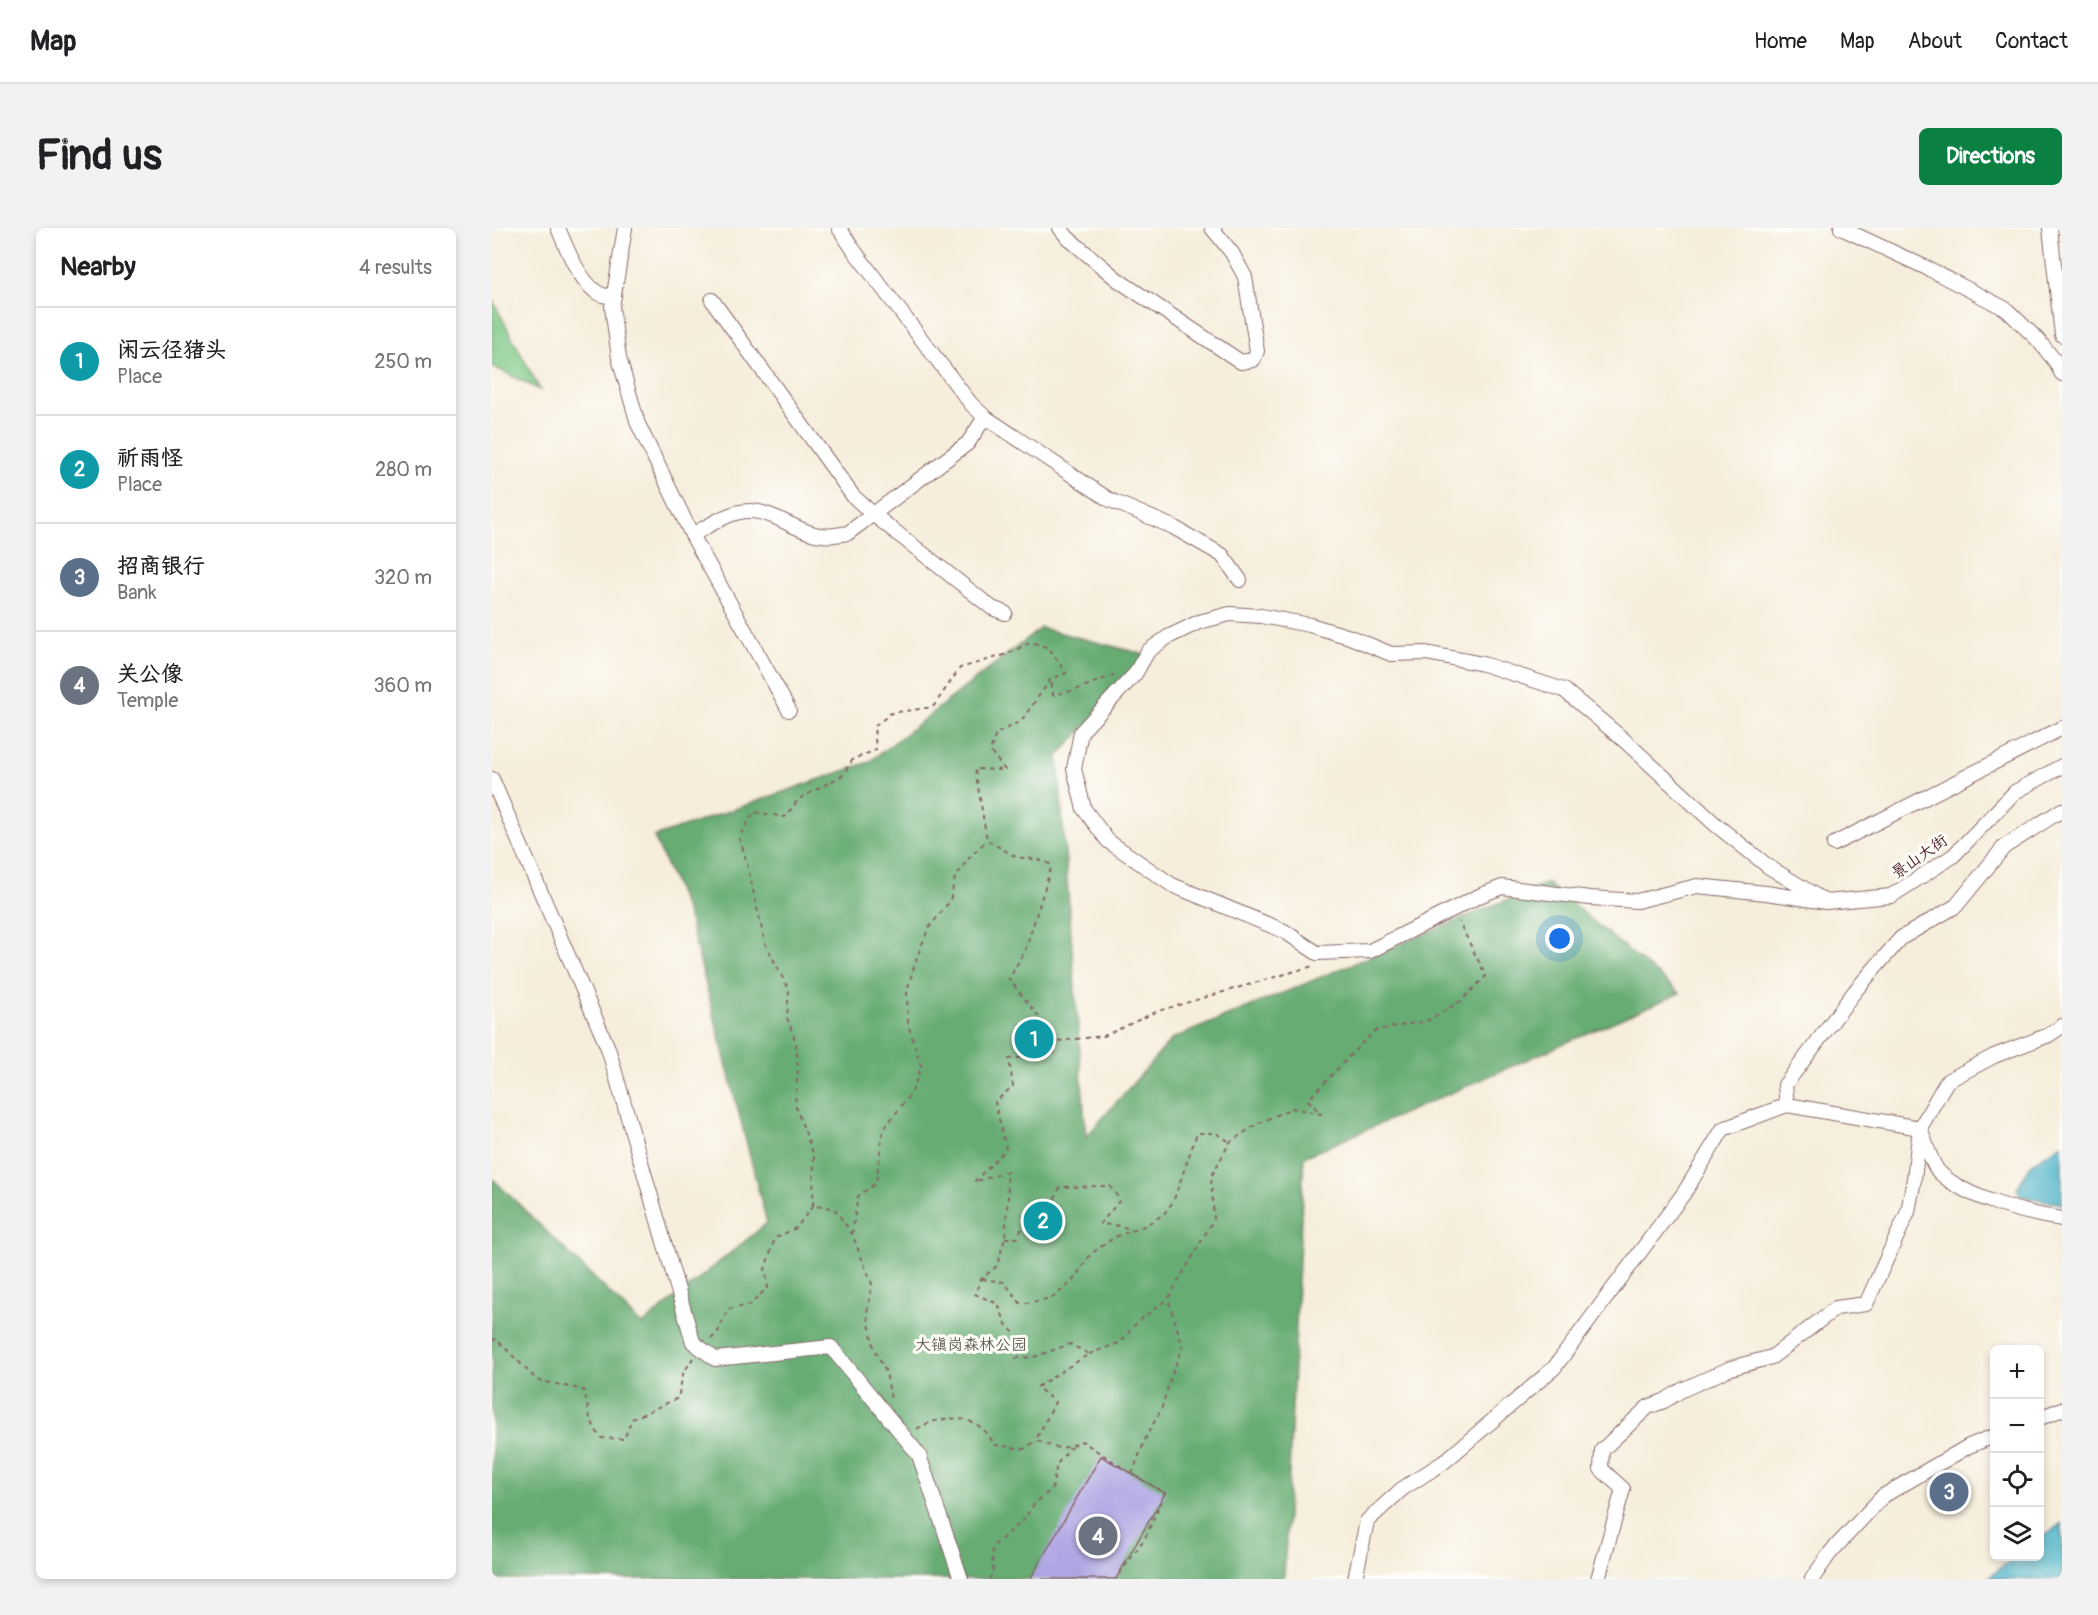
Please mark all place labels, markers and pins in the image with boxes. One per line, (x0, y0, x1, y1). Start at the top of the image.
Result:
pin: 1 (1014, 1016, 1054, 1062)
pin: 2 (1024, 1198, 1062, 1244)
pin: 3 (1930, 1470, 1968, 1514)
pin: 4 (1078, 1514, 1118, 1558)

